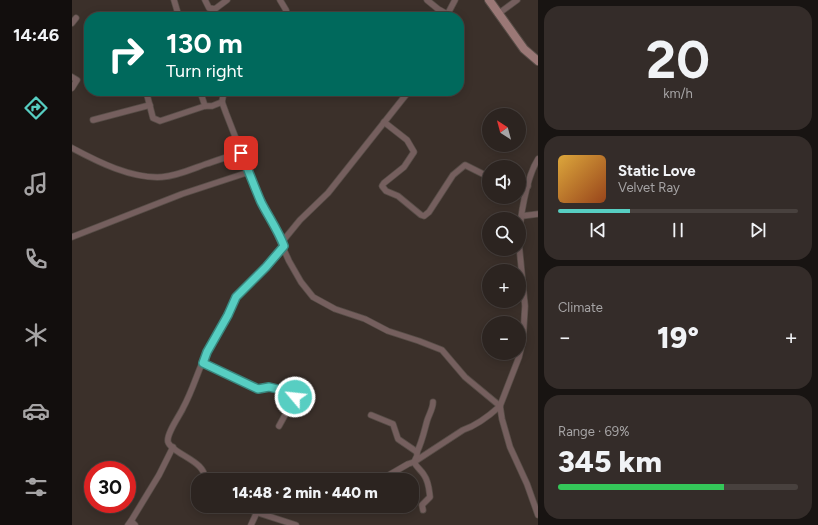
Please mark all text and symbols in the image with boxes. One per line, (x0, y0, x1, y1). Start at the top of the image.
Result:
text: 14:46 (13, 24, 59, 46)
text: 130 m (166, 26, 243, 60)
icon: right (100, 28, 152, 80)
text: 20 (646, 29, 710, 91)
text: Turn right (166, 60, 243, 82)
text: km/h (663, 86, 693, 101)
icon: directions (22, 94, 50, 122)
north arrow (482, 108, 526, 152)
map controls (482, 108, 526, 360)
pin (224, 136, 258, 170)
icon: arrive (230, 142, 252, 164)
button: sound (482, 160, 526, 204)
text: Static Love (618, 162, 696, 180)
icon: music (22, 170, 50, 198)
text: Velvet Ray (618, 180, 680, 195)
button: search (482, 212, 526, 256)
icon: previous (587, 219, 609, 241)
icon: pause (667, 219, 689, 241)
icon: next (747, 219, 769, 241)
icon: phone (22, 245, 50, 273)
button: + (482, 264, 526, 308)
text: Climate (558, 300, 603, 315)
button: − (482, 316, 526, 360)
text: 19° (657, 319, 699, 356)
icon: climate (22, 321, 50, 349)
text: − (558, 324, 572, 351)
text: + (784, 324, 798, 351)
position arrow (274, 376, 316, 418)
icon: car (22, 397, 50, 425)
text: Range · 69% (558, 424, 629, 439)
text: 345 km (558, 443, 662, 480)
speed limit sign: 30 (84, 461, 136, 513)
icon: filters (22, 473, 50, 501)
text: 14:48 · 2 min · 440 m (232, 484, 378, 502)

